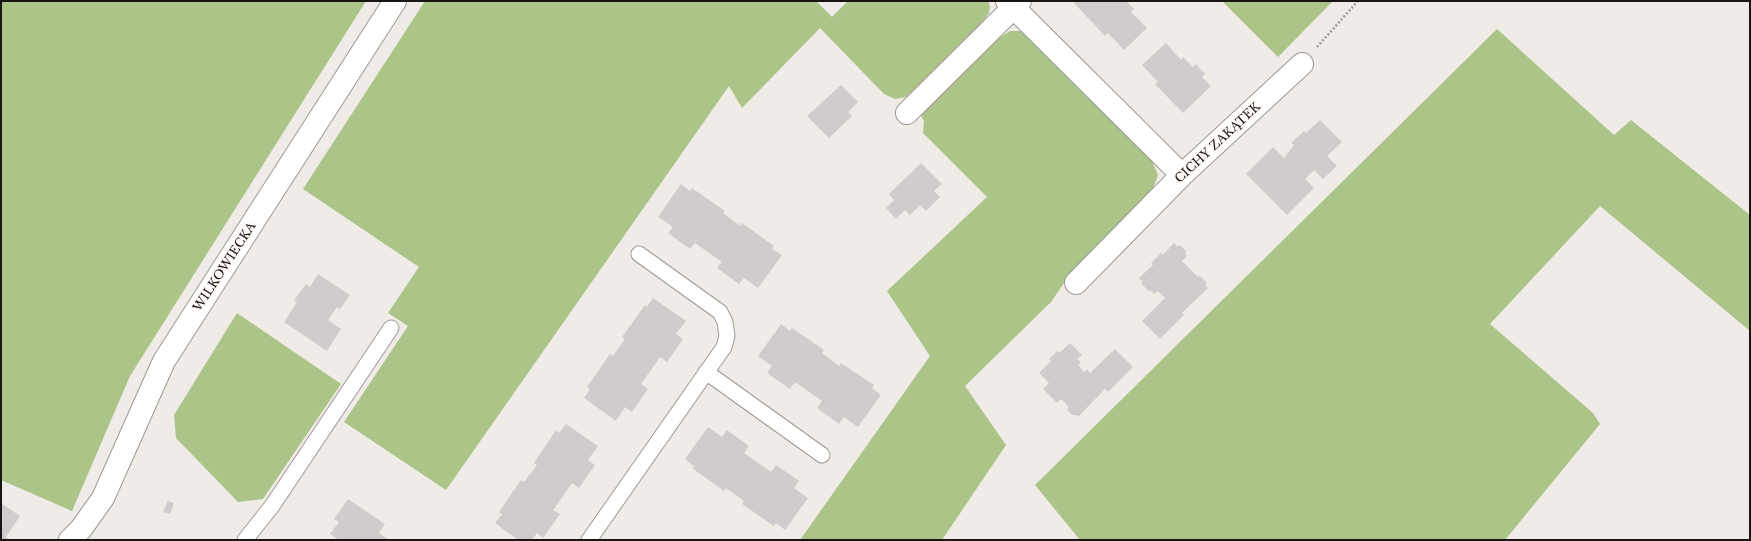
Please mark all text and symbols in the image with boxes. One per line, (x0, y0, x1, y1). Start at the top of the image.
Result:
street label: CICHY ZAKĄTEK (1172, 100, 1264, 186)
street label: WILKOWIECKA (191, 220, 259, 314)

